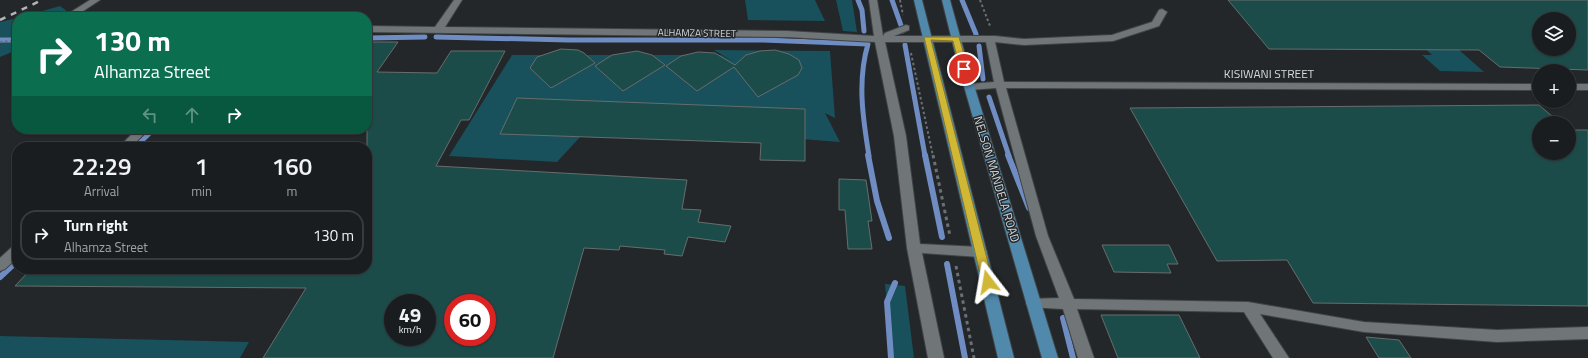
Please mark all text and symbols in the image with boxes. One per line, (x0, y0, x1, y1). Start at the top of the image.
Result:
map controls (1532, 12, 1576, 160)
button: layers (1532, 12, 1576, 56)
text: 130 m (94, 19, 171, 62)
street label: ALHAMZA STREET (658, 25, 737, 41)
icon: right (28, 28, 80, 80)
pin (947, 52, 981, 86)
text: Alhamza Street (94, 58, 210, 85)
icon: arrive (953, 58, 975, 80)
street label: KISIWANI STREET (1224, 64, 1315, 83)
button: + (1532, 64, 1576, 108)
icon: left (139, 104, 161, 126)
icon: ahead (181, 104, 203, 126)
icon: right (223, 104, 245, 126)
street label: NELSON MANDELA ROAD (969, 114, 1025, 245)
button: − (1532, 116, 1576, 160)
text: 22:29 (72, 148, 131, 184)
text: 1 (195, 148, 208, 184)
text: 160 (272, 148, 312, 184)
text: Arrival (84, 181, 119, 201)
text: min (191, 181, 212, 201)
text: m (287, 181, 297, 201)
text: Turn right (64, 214, 128, 237)
icon: right (30, 224, 52, 246)
text: 130 m (313, 224, 354, 247)
text: Alhamza Street (64, 237, 148, 257)
position arrow (967, 261, 1009, 303)
speed limit sign: 60 (444, 294, 496, 346)
text: 49 (399, 299, 421, 330)
text: km/h (399, 322, 421, 337)

